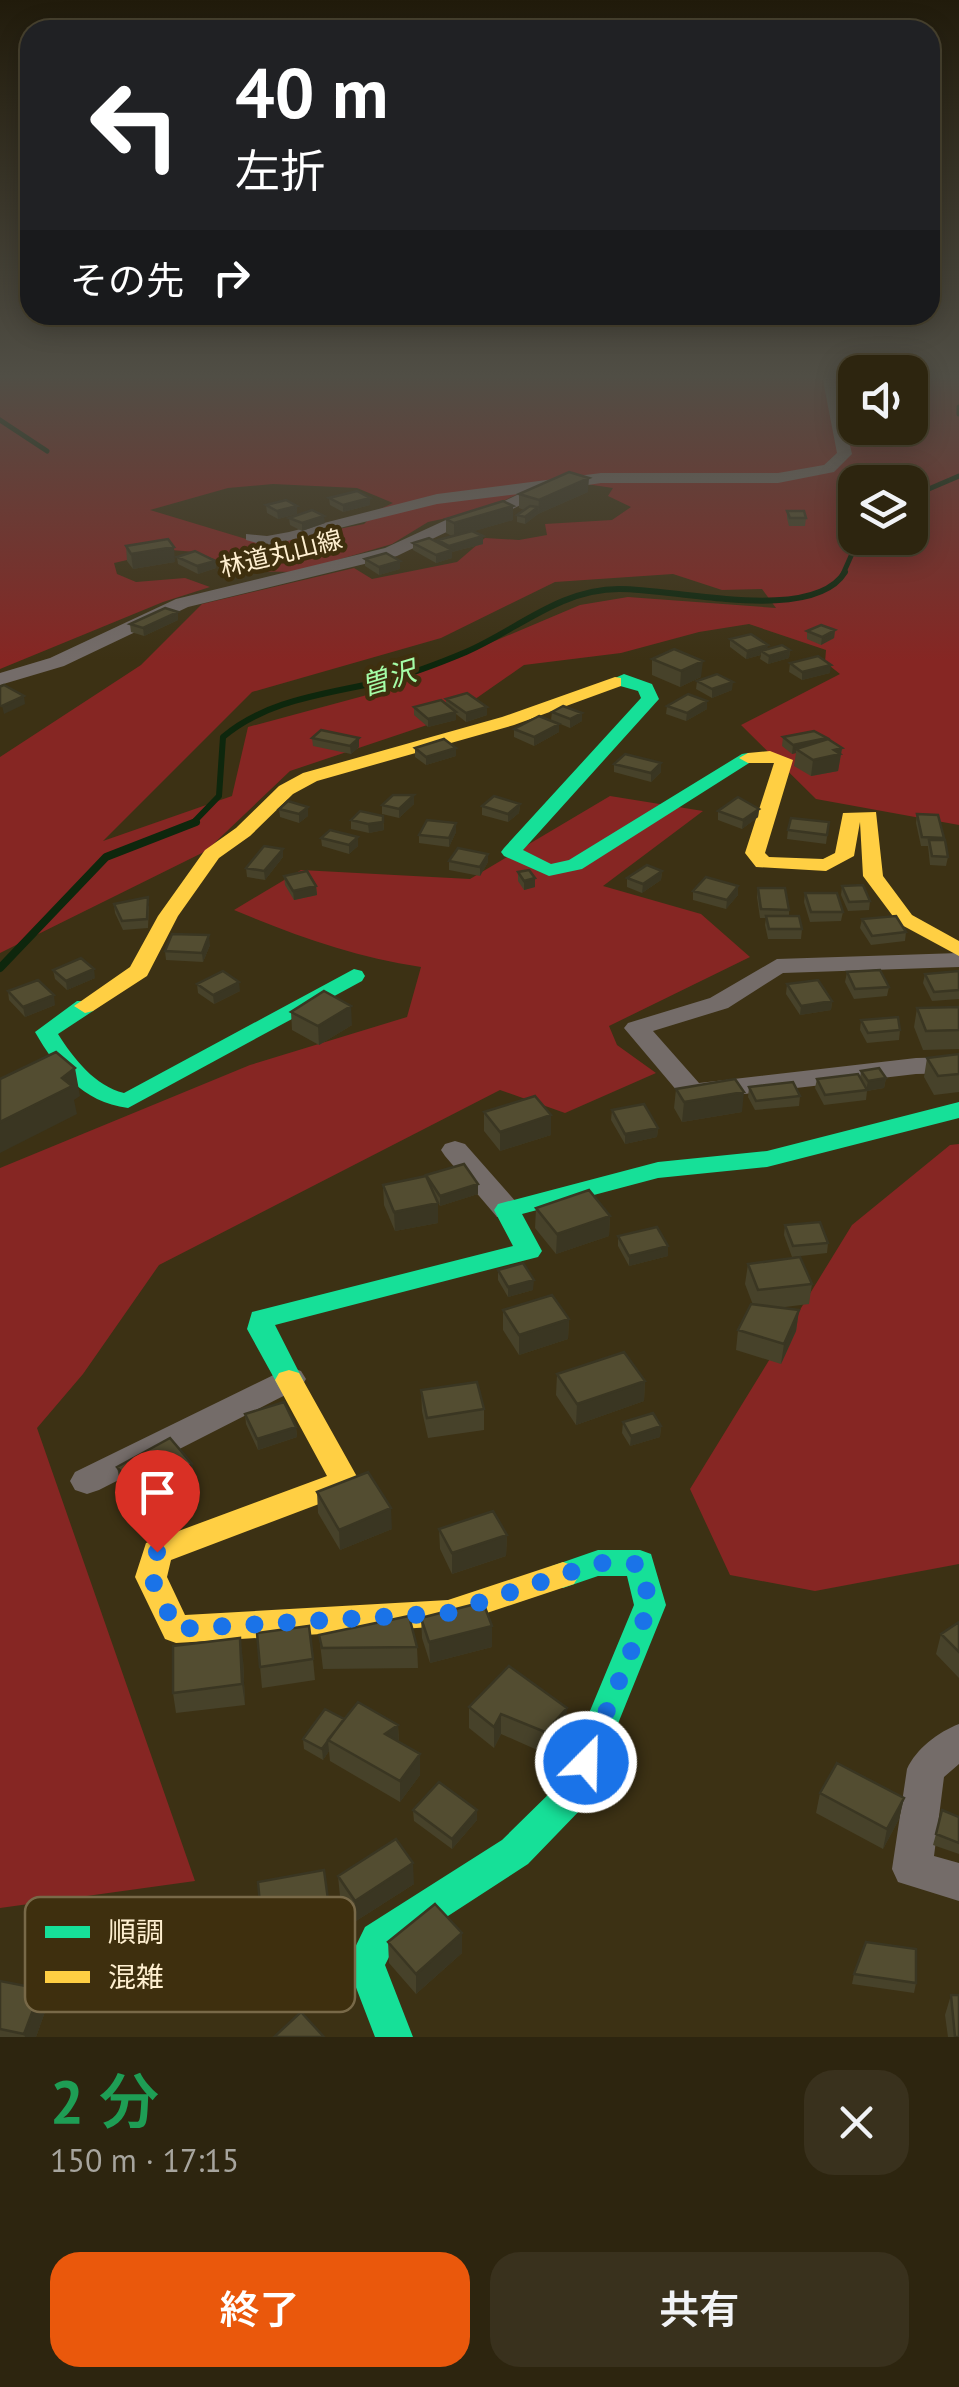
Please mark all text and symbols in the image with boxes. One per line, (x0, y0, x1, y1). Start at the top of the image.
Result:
text: 40 m (235, 47, 388, 137)
icon: left (70, 60, 200, 190)
text: 左折 (235, 141, 325, 199)
icon: right (204, 250, 259, 305)
text: その先 (70, 255, 184, 304)
map controls (838, 355, 928, 555)
button: sound (838, 355, 928, 445)
button: layers (838, 465, 928, 555)
street label: 林道丸山線 (216, 522, 346, 584)
water label: 曽沢 (356, 650, 424, 703)
pin (115, 1450, 200, 1553)
icon: arrive (130, 1465, 185, 1520)
position arrow (534, 1710, 638, 1814)
legend (25, 1897, 355, 2012)
text: 順調 (108, 1913, 164, 1950)
text: 混雑 (108, 1958, 164, 1995)
text: 2 分 (50, 2062, 159, 2140)
button: close (804, 2070, 909, 2175)
text: 150 m · 17:15 (50, 2139, 239, 2181)
button: 終了 (50, 2252, 470, 2367)
button: 共有 (490, 2252, 909, 2367)

